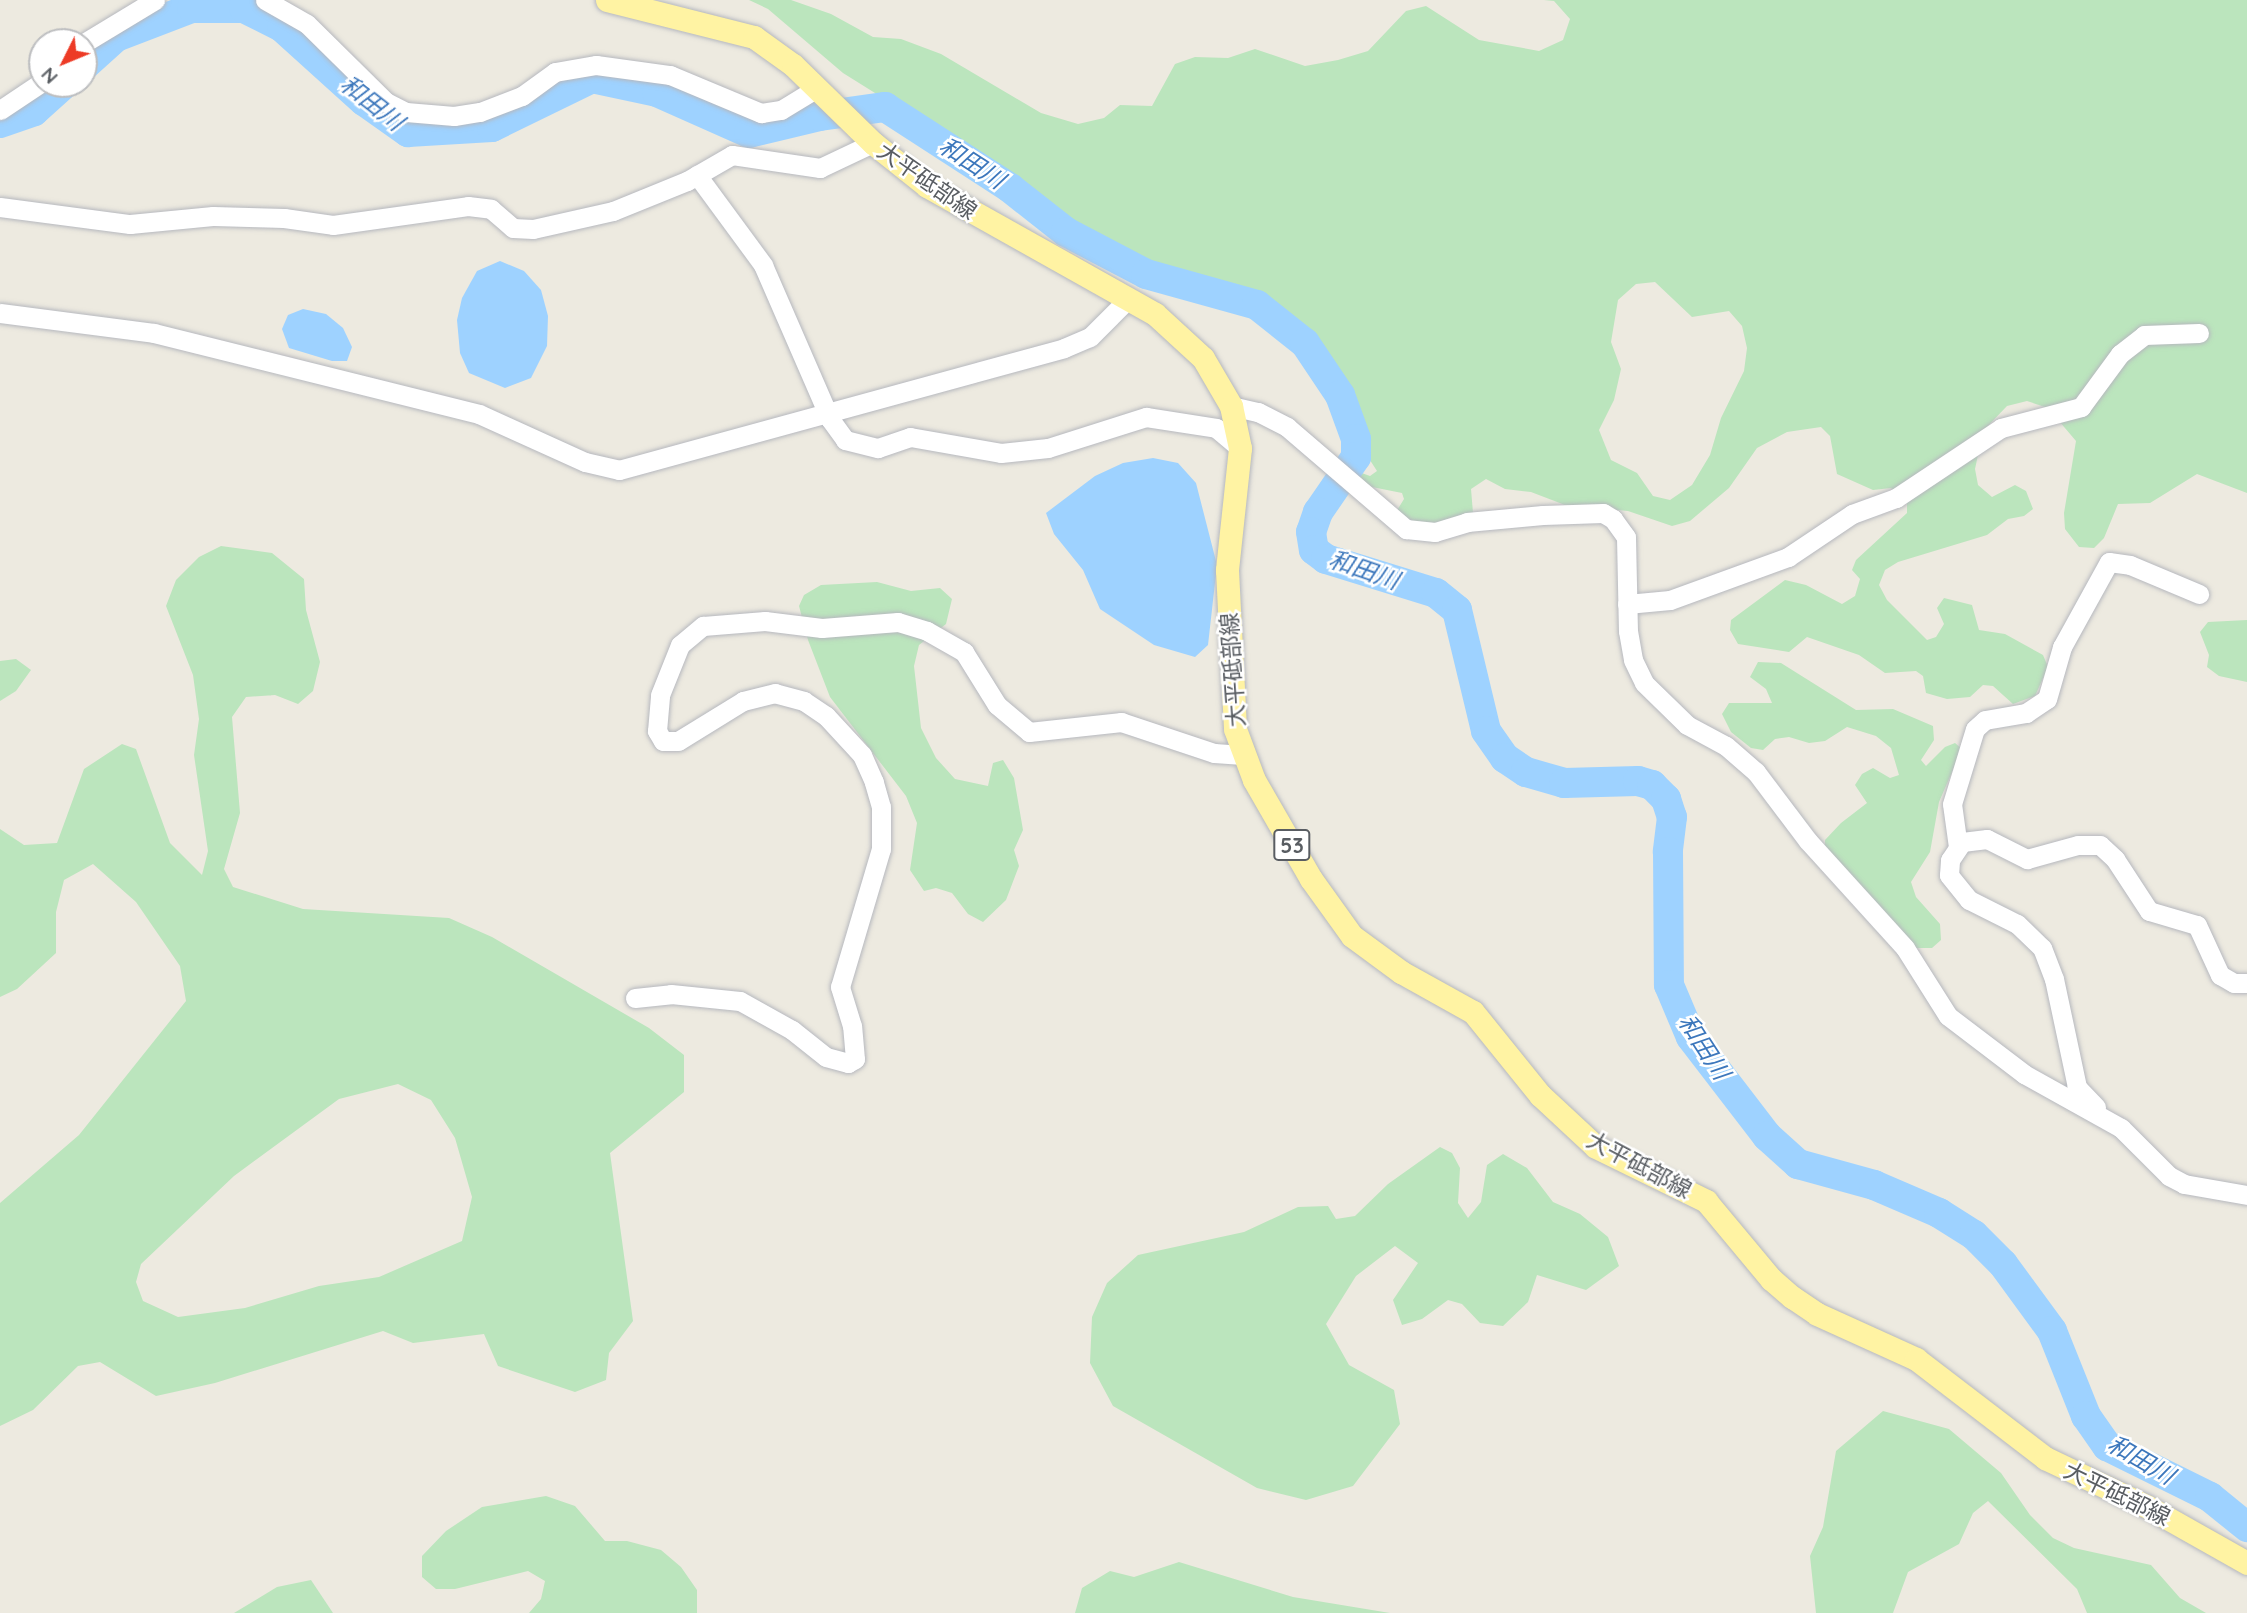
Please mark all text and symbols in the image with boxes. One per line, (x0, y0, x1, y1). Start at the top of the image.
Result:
north arrow (28, 28, 98, 98)
text: N (36, 63, 63, 89)
water label: 和田川 (335, 69, 409, 137)
water label: 和田川 (934, 131, 1010, 195)
street label: 大平砥部線 (872, 137, 982, 225)
water label: 和田川 (1325, 545, 1403, 595)
street label: 大平砥部線 (1215, 612, 1251, 728)
road number: 53 (1273, 828, 1311, 862)
water label: 和田川 (1672, 1009, 1736, 1085)
street label: 大平砥部線 (1582, 1126, 1696, 1204)
water label: 和田川 (2103, 1430, 2179, 1490)
street label: 大平砥部線 (2059, 1456, 2175, 1532)

